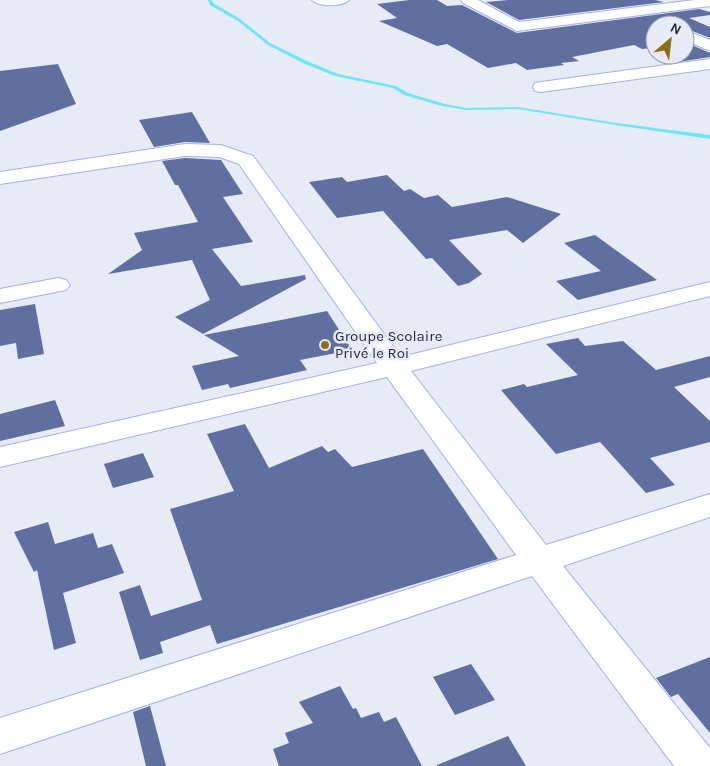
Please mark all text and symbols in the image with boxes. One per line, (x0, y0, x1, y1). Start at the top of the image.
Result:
north arrow (645, 15, 695, 65)
text: N (667, 19, 684, 39)
place label: Groupe Scolaire Privé le Roi (335, 327, 442, 362)
marker: Groupe Scolaire Privé le Roi (319, 339, 331, 351)

